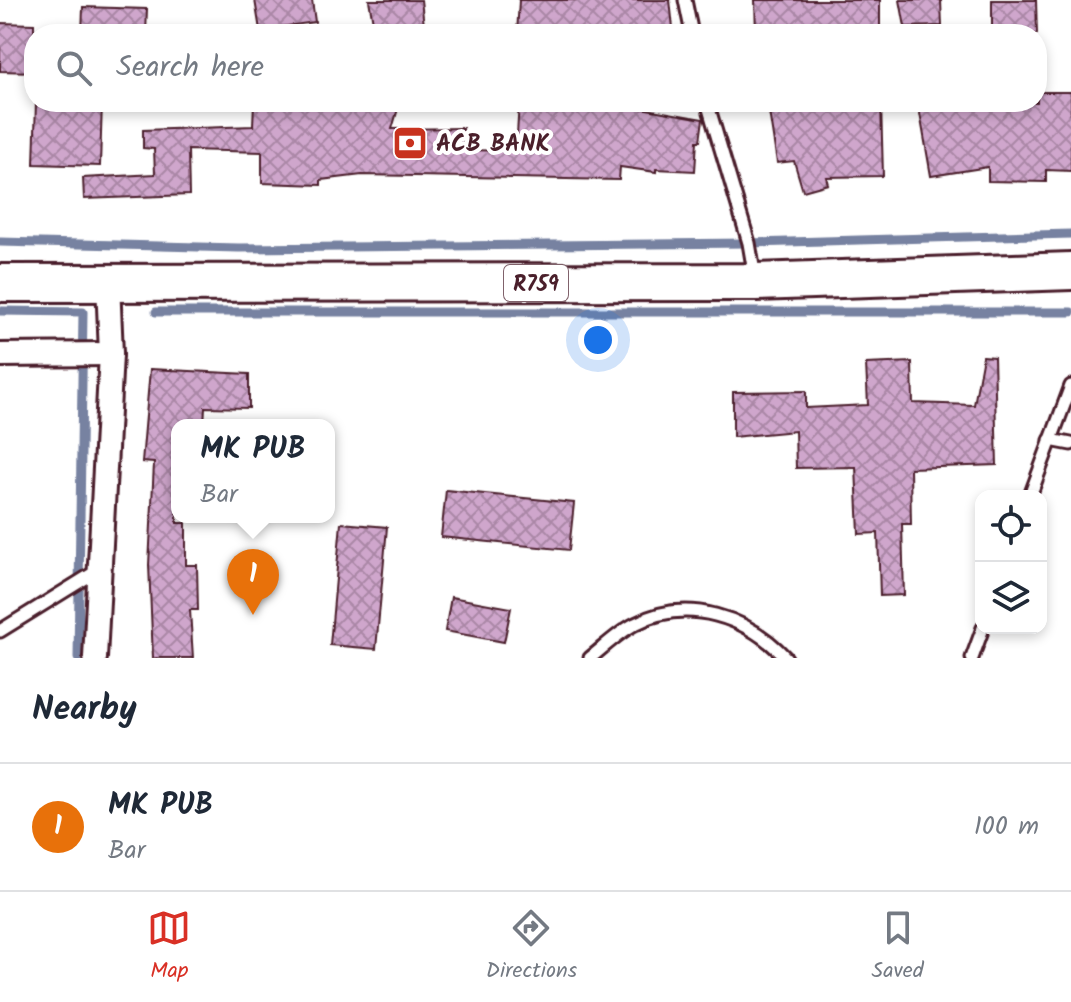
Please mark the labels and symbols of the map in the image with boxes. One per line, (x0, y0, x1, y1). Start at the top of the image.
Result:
bank icon: ACB BANK (391, 124, 429, 162)
place label: ACB BANK (436, 125, 550, 164)
road number: R759 (504, 265, 568, 301)
your location (578, 320, 618, 360)
pin: 1 (227, 549, 279, 615)

